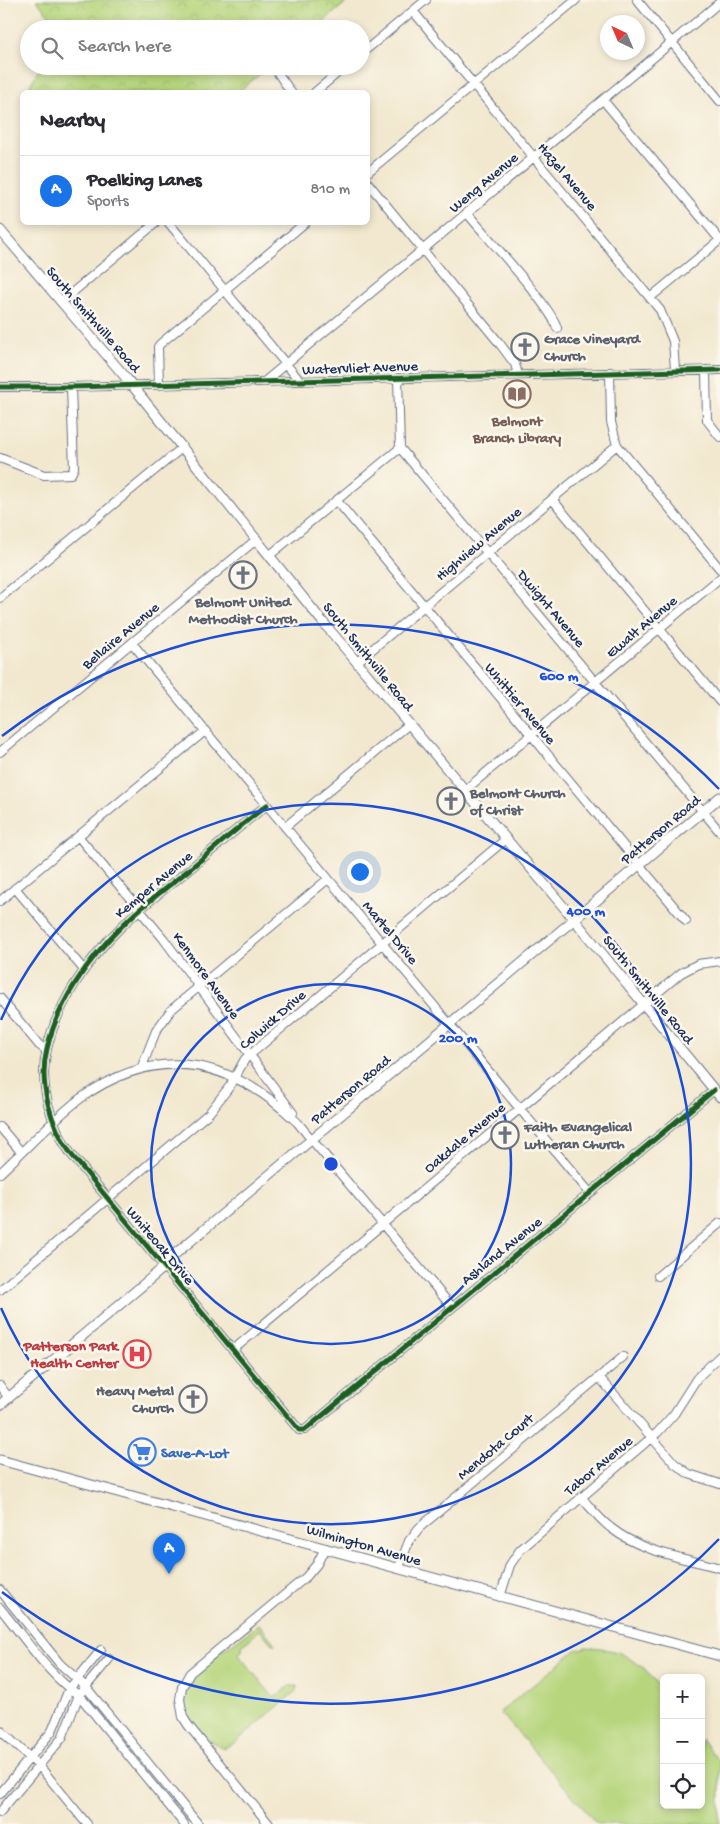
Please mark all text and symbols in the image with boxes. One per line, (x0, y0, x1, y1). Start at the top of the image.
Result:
north arrow (600, 15, 645, 60)
search box (20, 20, 370, 75)
icon: search (38, 34, 66, 62)
text: Search here (78, 36, 172, 59)
text: Nearby (40, 110, 105, 135)
street label: Hazel Avenue (533, 140, 600, 215)
street label: Weng Avenue (446, 149, 523, 218)
text: Poelking Lanes (87, 170, 202, 193)
text: A (51, 181, 61, 200)
text: 810 m (311, 181, 350, 200)
text: Sports (87, 193, 129, 212)
street label: South Smithville Road (41, 263, 144, 378)
place label: Grace Vineyard Church (543, 331, 642, 366)
church icon: Grace Vineyard Church (510, 332, 540, 362)
street label: Watervliet Avenue (302, 358, 419, 380)
library icon: Belmont Branch Library (502, 379, 532, 409)
place label: Belmont Branch Library (472, 413, 562, 448)
street label: Highview Avenue (433, 503, 526, 586)
church icon: Belmont United Methodist Church (228, 560, 258, 590)
street label: Dwight Avenue (512, 566, 588, 652)
street label: Ewalt Avenue (603, 592, 682, 663)
place label: Belmont United Methodist Church (188, 594, 298, 629)
street label: Bellaire Avenue (78, 599, 164, 675)
street label: South Smithville Road (318, 599, 418, 716)
street label: Whittier Avenue (480, 660, 559, 749)
text: 600 m (540, 668, 579, 686)
place label: Belmont Church of Christ (469, 785, 566, 820)
church icon: Belmont Church of Christ (436, 786, 466, 816)
street label: Patterson Road (617, 791, 706, 870)
street label: Kemper Avenue (112, 848, 197, 923)
your location (347, 859, 373, 885)
street label: Martel Drive (358, 898, 421, 969)
text: 400 m (566, 903, 606, 921)
street label: Kenmore Avenue (168, 929, 243, 1023)
street label: South Smithville Road (598, 932, 698, 1049)
street label: Colwick Drive (236, 987, 310, 1054)
text: 200 m (439, 1030, 478, 1048)
street label: Patterson Road (307, 1051, 396, 1130)
street label: Oakdale Avenue (421, 1099, 510, 1178)
place label: Faith Evangelical Lutheran Church (523, 1119, 633, 1154)
church icon: Faith Evangelical Lutheran Church (490, 1120, 520, 1150)
centre of rings (322, 1155, 340, 1173)
street label: Whiteoak Drive (121, 1203, 198, 1289)
street label: Ashland Avenue (458, 1213, 546, 1290)
place label: Patterson Park Health Center (23, 1338, 120, 1373)
hospital icon: Patterson Park Health Center (122, 1339, 152, 1369)
place label: Heavy Metal Church (96, 1383, 175, 1418)
church icon: Heavy Metal Church (178, 1384, 208, 1414)
street label: Mendota Court (454, 1409, 540, 1485)
street label: Tabor Avenue (561, 1433, 637, 1501)
supermarket icon: Save-A-Lot (127, 1437, 157, 1467)
place label: Save-A-Lot (161, 1445, 230, 1463)
street label: Wilmington Avenue (304, 1521, 423, 1571)
pin: A (153, 1533, 185, 1574)
map controls (660, 1674, 705, 1809)
button: + (660, 1674, 705, 1719)
button: − (660, 1719, 705, 1764)
button: locate (660, 1764, 705, 1809)

